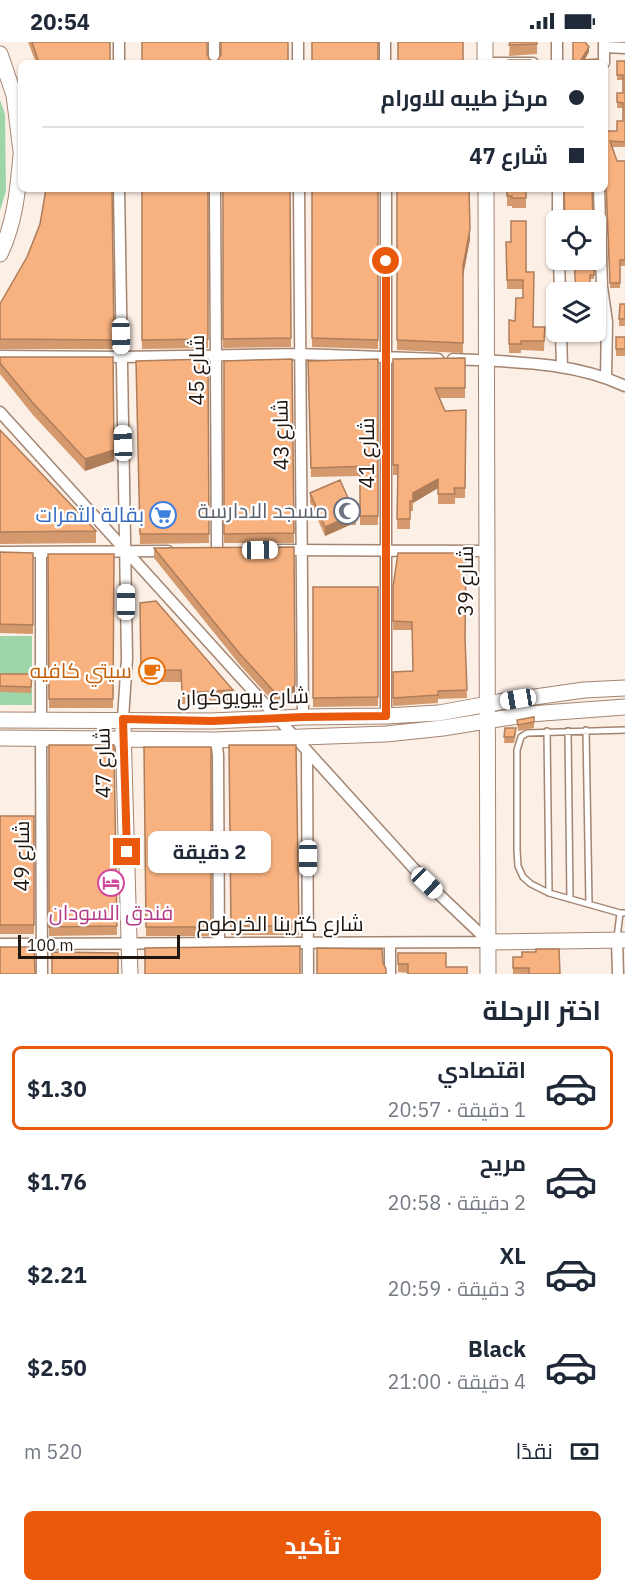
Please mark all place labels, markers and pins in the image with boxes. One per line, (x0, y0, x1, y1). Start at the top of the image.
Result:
place label: مسجد الادارسة (198, 496, 328, 524)
mosque icon: مسجد الادارسة (332, 496, 362, 526)
place label: بقالة الثمرات (36, 500, 144, 528)
supermarket icon: بقالة الثمرات (148, 500, 178, 530)
place label: سيتي كافيه (30, 656, 132, 687)
cafe icon: سيتي كافيه (137, 656, 167, 686)
hotel icon: فندق السودان (96, 868, 126, 898)
place label: فندق السودان (49, 898, 173, 926)

